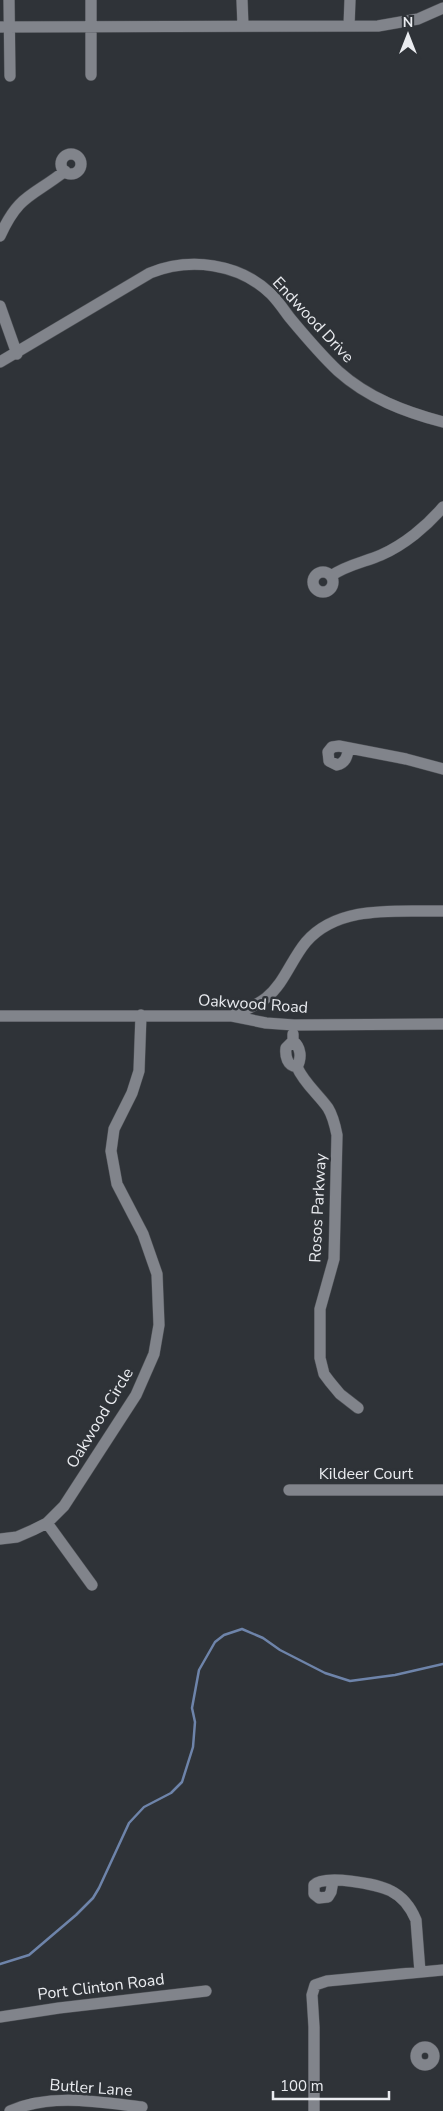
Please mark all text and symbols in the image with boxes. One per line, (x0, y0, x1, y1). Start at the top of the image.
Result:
north arrow (383, 10, 433, 60)
text: N (403, 13, 413, 32)
street label: Endwood Drive (267, 272, 359, 368)
street label: Oakwood Road (197, 989, 309, 1019)
street label: Rosos Parkway (304, 1152, 332, 1263)
street label: Oakwood Circle (61, 1364, 139, 1472)
street label: Kildeer Court (319, 1463, 414, 1485)
street label: Port Clinton Road (36, 1968, 166, 2006)
scale bar (273, 2068, 389, 2100)
street label: Butler Lane (49, 2074, 133, 2102)
text: 100 m (280, 2076, 324, 2096)

